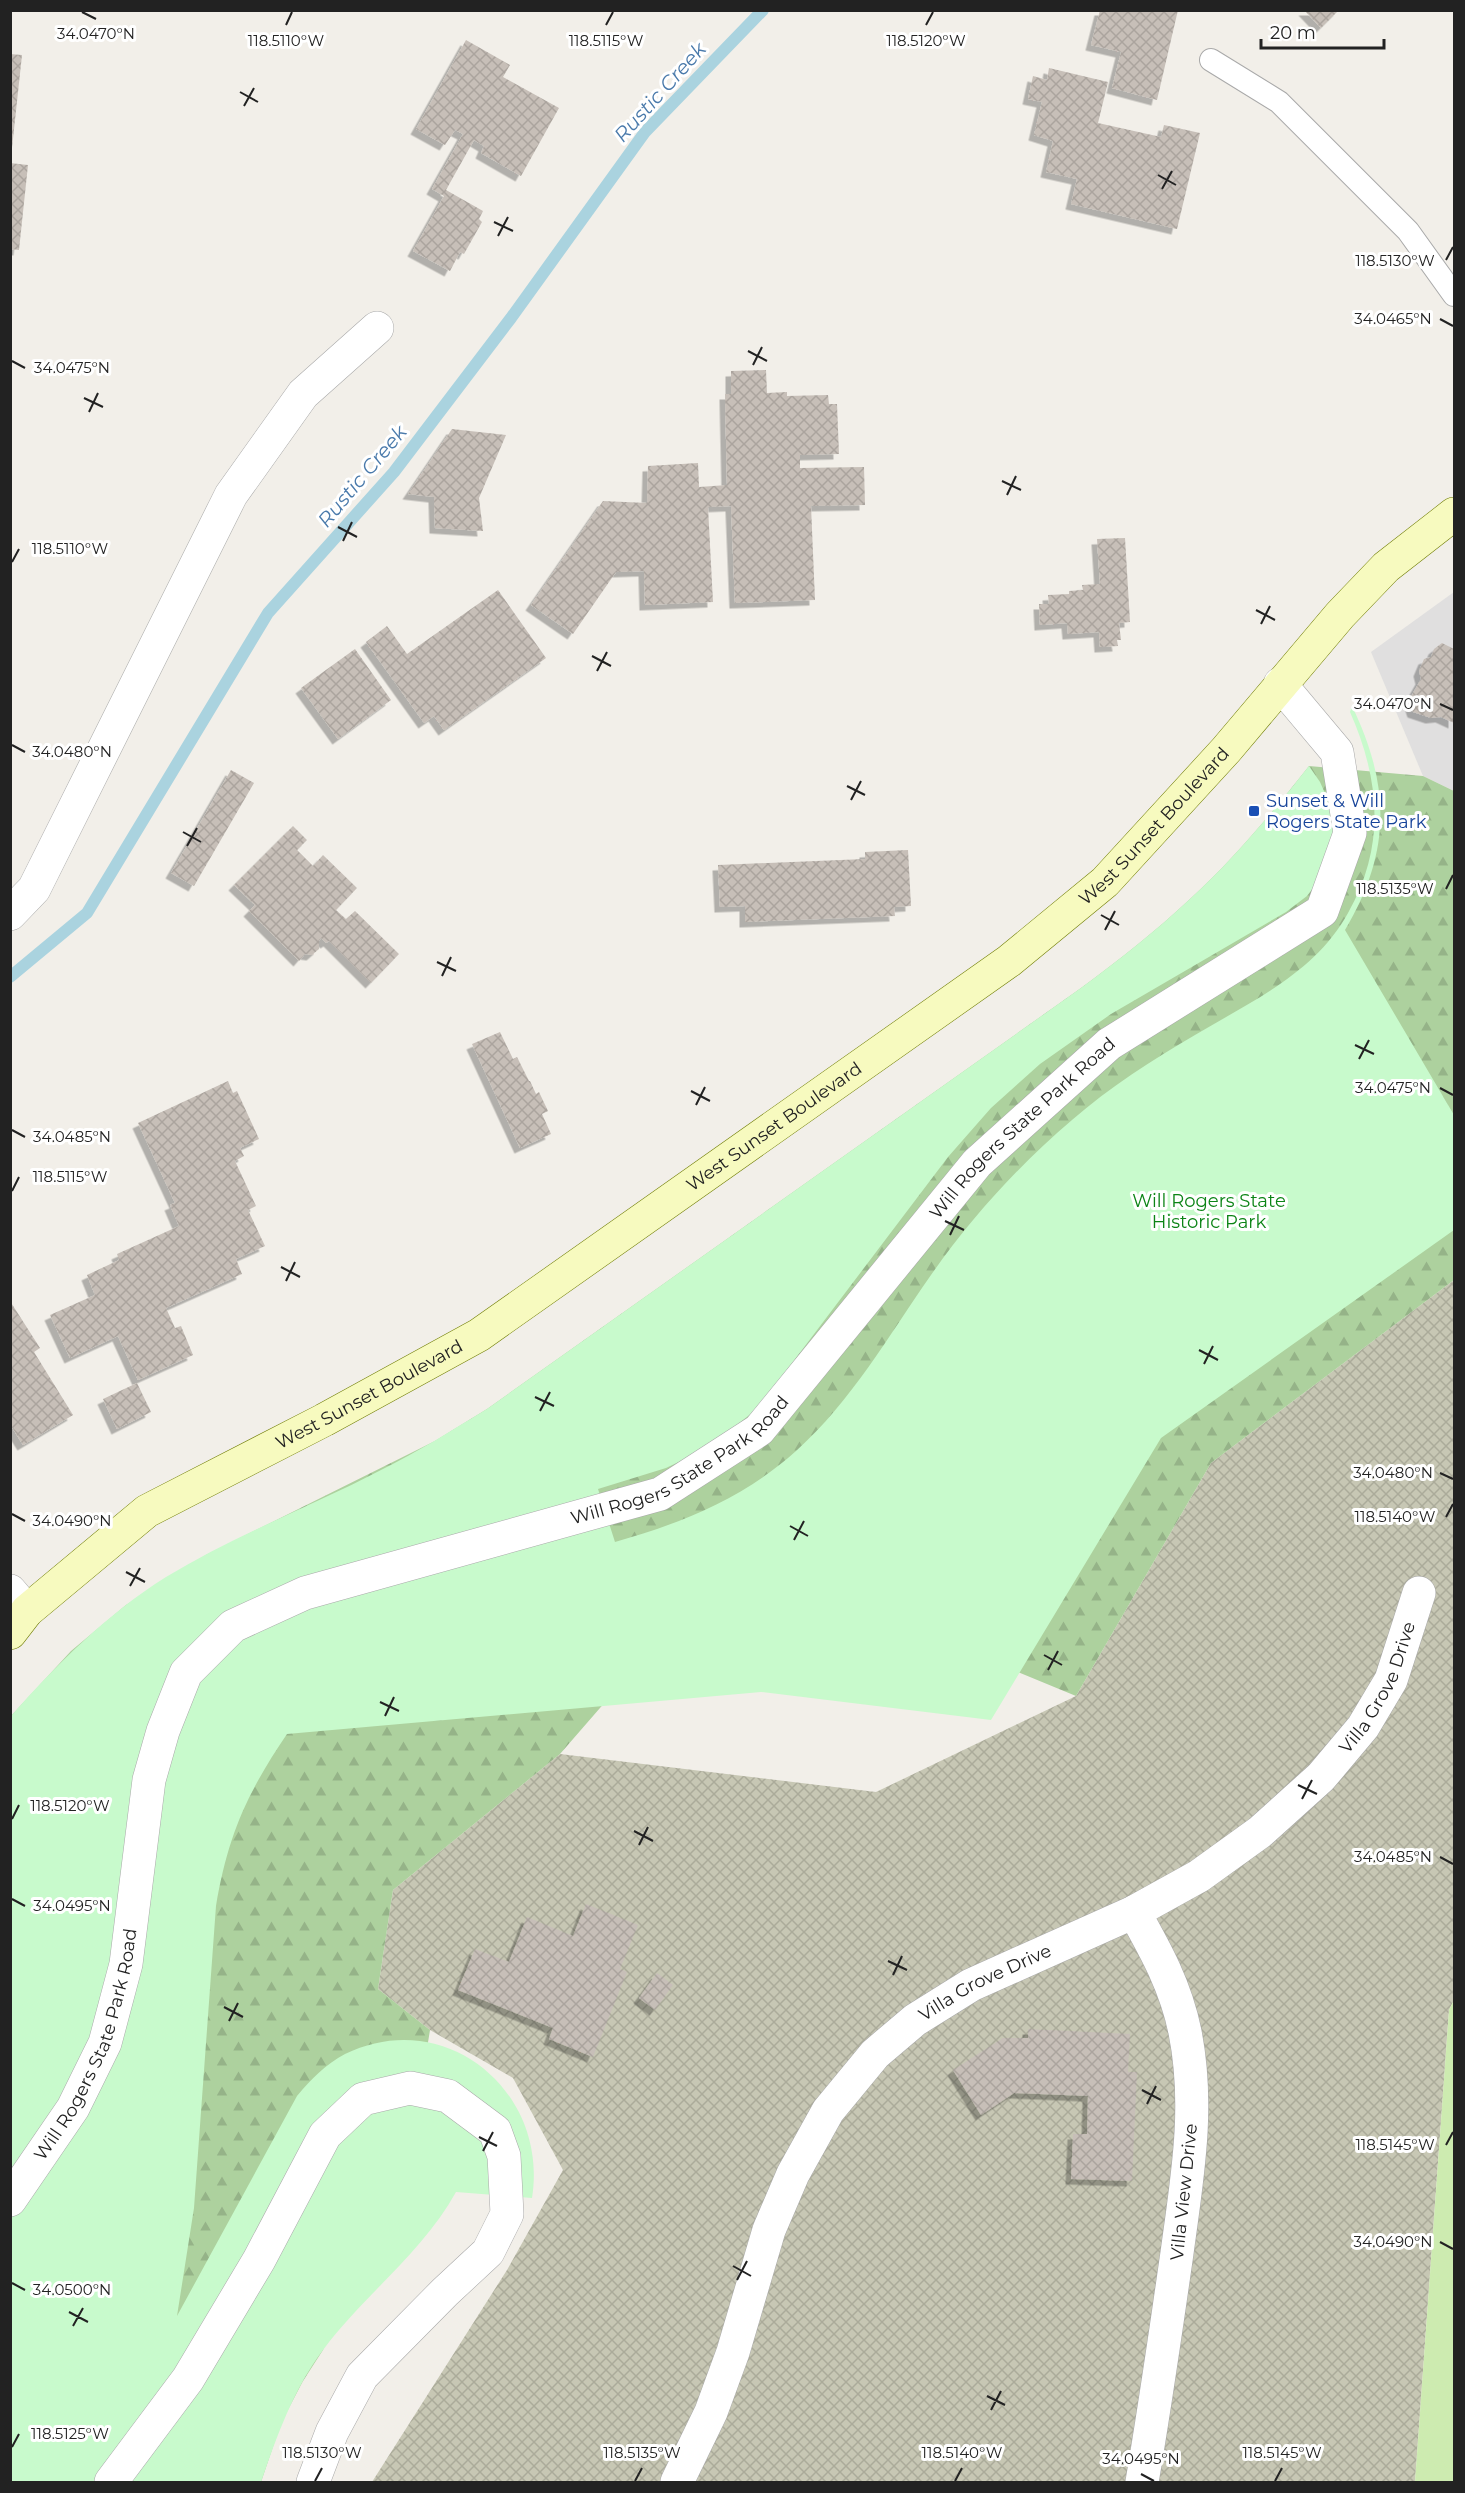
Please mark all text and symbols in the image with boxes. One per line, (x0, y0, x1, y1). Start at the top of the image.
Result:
scale bar (1261, 12, 1384, 50)
text: 20 m (1270, 22, 1316, 44)
text: 34.0470°N (57, 24, 135, 43)
text: 118.5110°W (248, 31, 325, 50)
text: 118.5115°W (569, 31, 644, 50)
text: 118.5120°W (886, 31, 966, 50)
water label: Rustic Creek (609, 36, 712, 147)
text: 118.5130°W (1355, 251, 1435, 270)
text: 34.0465°N (1354, 309, 1432, 328)
text: 34.0475°N (34, 358, 110, 377)
water label: Rustic Creek (312, 419, 412, 532)
text: 118.5110°W (32, 539, 109, 558)
text: 34.0470°N (1354, 694, 1432, 713)
text: 34.0480°N (32, 742, 112, 761)
street label: West Sunset Boulevard (1074, 743, 1234, 910)
place label: Sunset & Will Rogers State Park (1266, 790, 1427, 833)
marker: Sunset & Will Rogers State Park (1247, 804, 1261, 818)
text: 118.5135°W (1356, 879, 1434, 898)
street label: Will Rogers State Park Road (925, 1033, 1120, 1223)
street label: West Sunset Boulevard (682, 1057, 866, 1196)
text: 34.0475°N (1355, 1078, 1431, 1097)
text: 34.0485°N (33, 1127, 111, 1146)
text: 118.5115°W (33, 1167, 108, 1186)
park label: Will Rogers State Historic Park (1132, 1190, 1286, 1233)
street label: West Sunset Boulevard (272, 1335, 467, 1454)
street label: Will Rogers State Park Road (568, 1391, 794, 1529)
text: 34.0480°N (1353, 1463, 1433, 1482)
text: 118.5140°W (1355, 1507, 1436, 1526)
text: 34.0490°N (33, 1511, 112, 1530)
street label: Villa Grove Drive (1335, 1619, 1420, 1758)
text: 118.5120°W (30, 1796, 110, 1815)
text: 34.0485°N (1354, 1847, 1432, 1866)
text: 34.0495°N (33, 1896, 111, 1915)
street label: Will Rogers State Park Road (29, 1927, 141, 2165)
street label: Villa Grove Drive (915, 1939, 1055, 2026)
street label: Villa View Drive (1166, 2122, 1202, 2262)
text: 118.5145°W (1355, 2135, 1435, 2154)
text: 34.0490°N (1354, 2232, 1433, 2251)
text: 34.0500°N (33, 2280, 111, 2299)
text: 118.5125°W (31, 2424, 109, 2443)
text: 118.5130°W (282, 2443, 362, 2462)
text: 118.5135°W (603, 2443, 681, 2462)
text: 118.5140°W (922, 2443, 1003, 2462)
text: 118.5145°W (1242, 2443, 1322, 2462)
text: 34.0495°N (1102, 2449, 1180, 2468)

